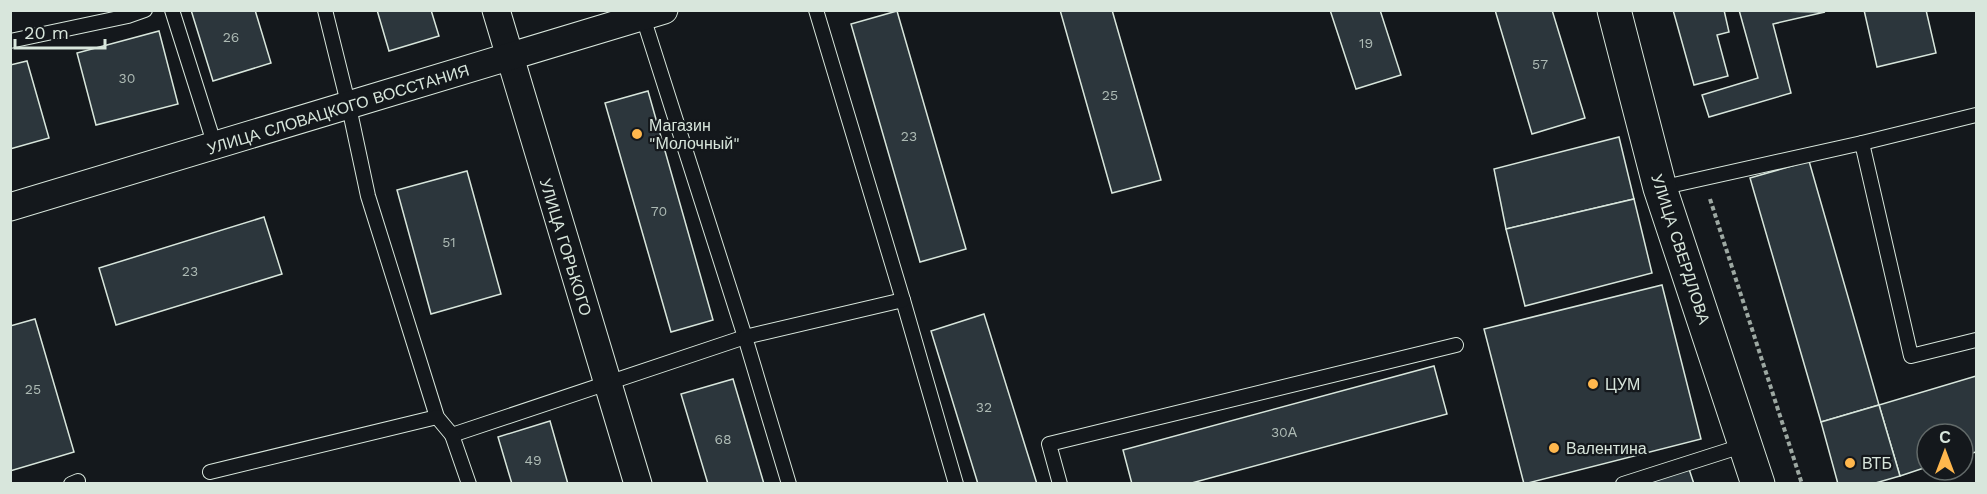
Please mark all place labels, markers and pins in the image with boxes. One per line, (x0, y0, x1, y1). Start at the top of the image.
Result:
place label: Магазин "Молочный" (649, 116, 740, 153)
marker: Магазин "Молочный" (630, 127, 644, 141)
place label: ЦУМ (1605, 375, 1640, 394)
marker: ЦУМ (1586, 377, 1600, 391)
place label: Валентина (1566, 439, 1647, 458)
marker: Валентина (1547, 441, 1561, 455)
place label: ВТБ (1862, 454, 1892, 473)
marker: ВТБ (1843, 456, 1857, 470)

